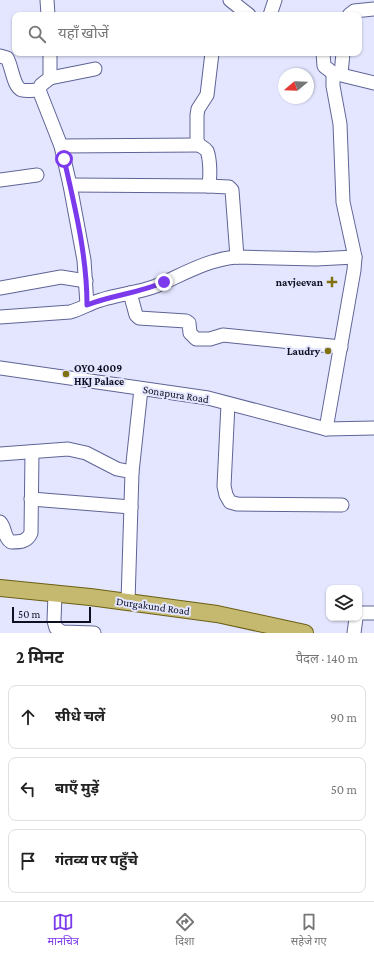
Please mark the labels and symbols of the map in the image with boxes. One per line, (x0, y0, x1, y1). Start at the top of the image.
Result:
north arrow (278, 68, 314, 104)
route start (55, 150, 73, 168)
route end (155, 273, 173, 291)
place label: navjeevan (276, 276, 324, 289)
marker: navjeevan (326, 276, 338, 288)
place label: Laudry (287, 345, 321, 357)
marker: Laudry (323, 346, 333, 356)
place label: OYO 4009 HKJ Palace (74, 362, 124, 387)
marker: OYO 4009 HKJ Palace (61, 369, 71, 379)
street label: Sonapura Road (142, 383, 210, 406)
street label: Durgakund Road (115, 595, 191, 618)
scale bar (12, 605, 91, 624)

